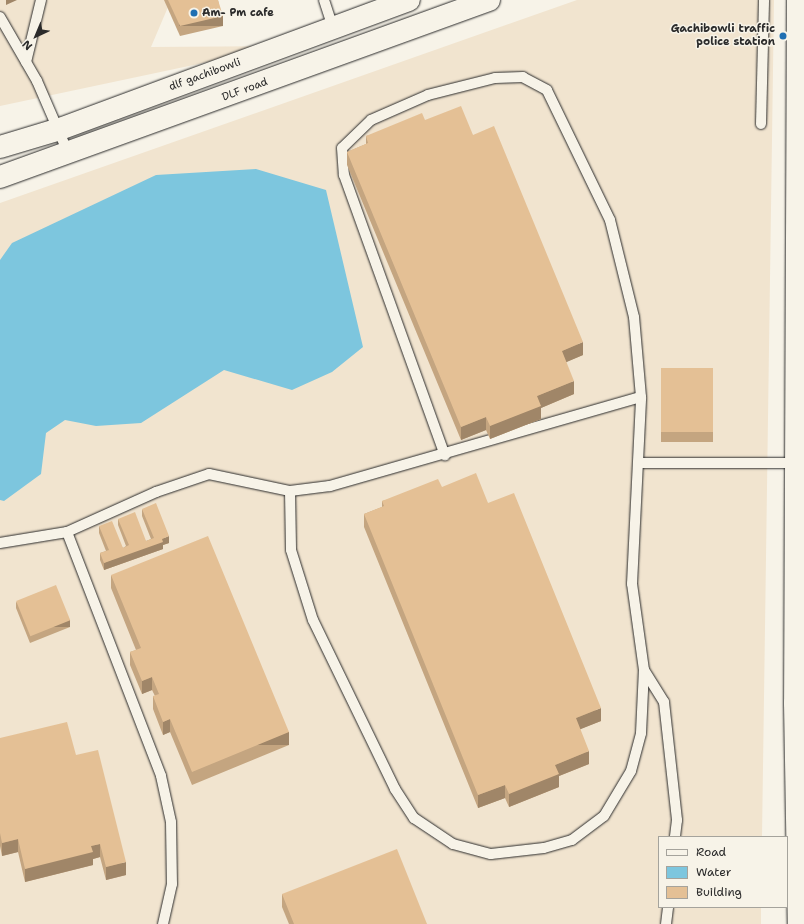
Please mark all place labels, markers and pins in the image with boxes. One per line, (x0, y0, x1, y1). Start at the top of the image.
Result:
place label: Am- Pm cafe (202, 6, 274, 20)
marker: Am- Pm cafe (189, 8, 199, 18)
place label: Gachibowli traffic police station (671, 23, 775, 49)
marker: Gachibowli traffic police station (778, 31, 788, 41)

